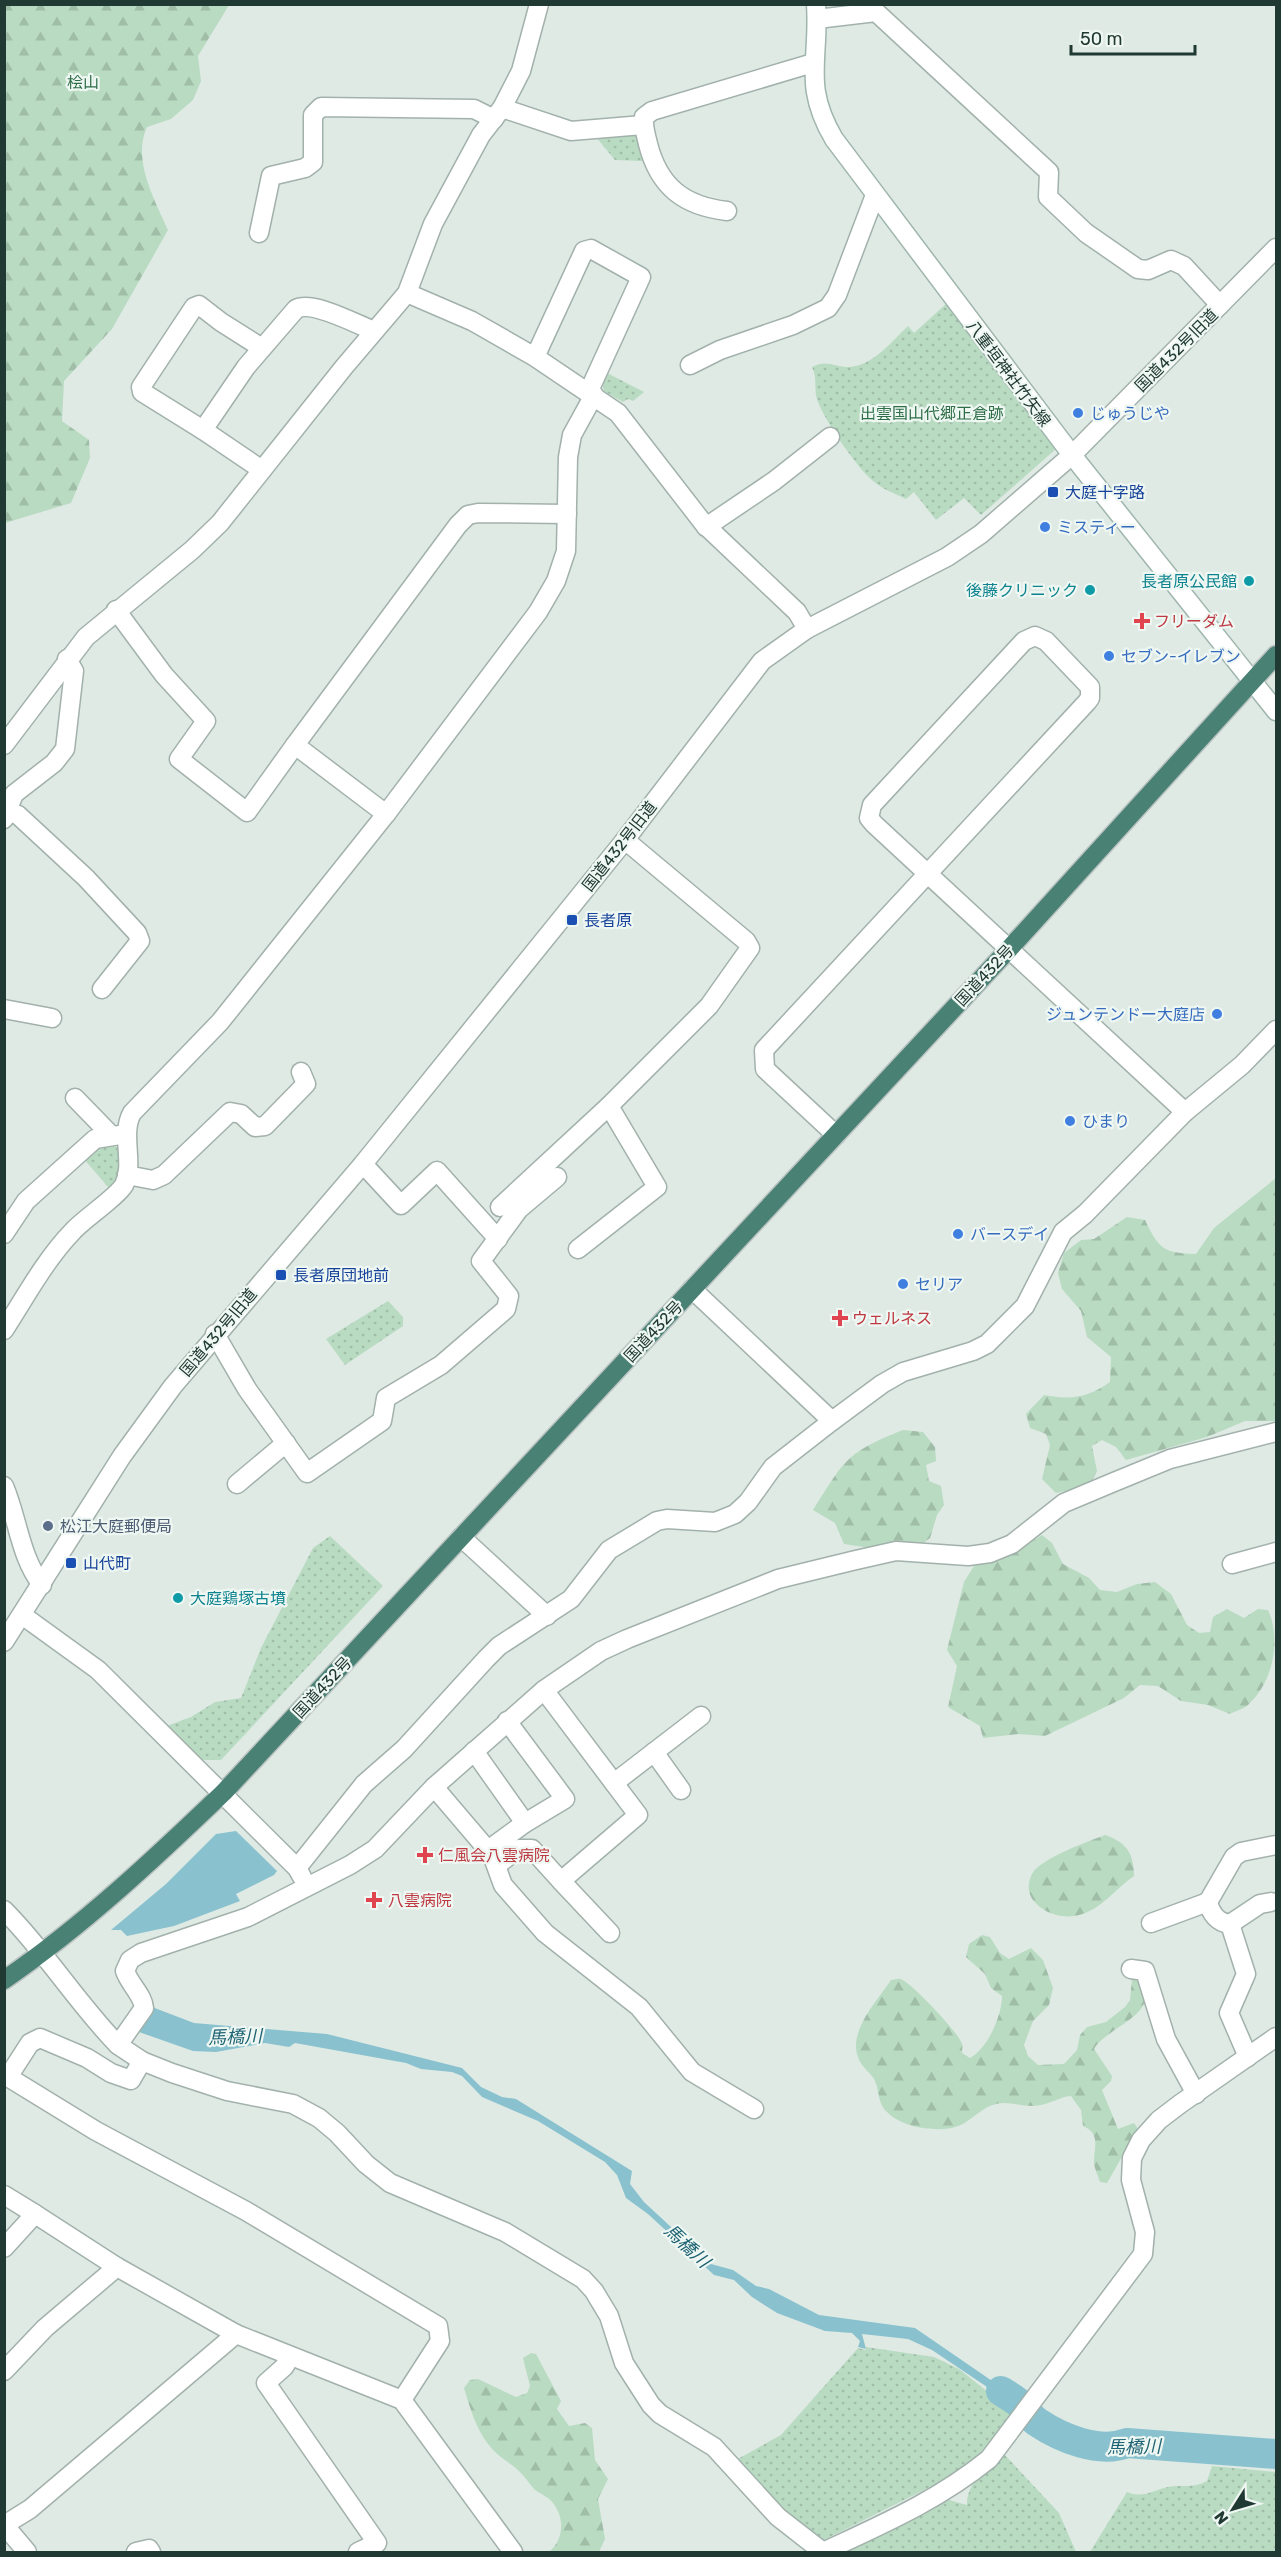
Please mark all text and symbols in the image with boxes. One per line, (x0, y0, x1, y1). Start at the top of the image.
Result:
scale bar (1071, 18, 1196, 56)
text: 50 m (1080, 28, 1123, 50)
park label: 桧山 (67, 73, 99, 92)
street label: 国道432号旧道 (1131, 305, 1222, 396)
street label: 八重垣神社竹矢線 (962, 316, 1055, 430)
park label: 出雲国山代郷正倉跡 (860, 404, 1004, 423)
place label: じゅうじや (1090, 404, 1170, 423)
marker: じゅうじや (1071, 406, 1085, 420)
place label: 大庭十字路 (1065, 483, 1145, 502)
marker: 大庭十字路 (1046, 485, 1060, 499)
place label: ミスティー (1057, 518, 1136, 537)
marker: ミスティー (1038, 520, 1052, 534)
place label: 長者原公民館 (1141, 572, 1237, 591)
marker: 長者原公民館 (1242, 574, 1256, 588)
place label: 後藤クリニック (966, 581, 1078, 600)
marker: 後藤クリニック (1083, 583, 1097, 597)
place label: フリーダム (1154, 612, 1234, 631)
marker: フリーダム (1135, 614, 1149, 628)
place label: セブン-イレブン (1121, 647, 1241, 666)
marker: セブン-イレブン (1102, 649, 1116, 663)
street label: 国道432号旧道 (578, 798, 660, 895)
place label: 長者原 (584, 911, 632, 930)
marker: 長者原 (565, 913, 579, 927)
street label: 国道432号 (951, 941, 1018, 1010)
place label: ジュンテンドー大庭店 (1046, 1005, 1205, 1024)
marker: ジュンテンドー大庭店 (1210, 1007, 1224, 1021)
place label: ひまり (1082, 1112, 1130, 1131)
marker: ひまり (1063, 1114, 1077, 1128)
place label: バースデイ (970, 1225, 1049, 1244)
marker: バースデイ (951, 1227, 965, 1241)
place label: 長者原団地前 (293, 1266, 389, 1285)
marker: 長者原団地前 (274, 1268, 288, 1282)
place label: セリア (915, 1275, 963, 1294)
marker: セリア (896, 1277, 910, 1291)
street label: 国道432号旧道 (176, 1284, 261, 1380)
street label: 国道432号 (620, 1297, 687, 1366)
place label: ウェルネス (852, 1309, 932, 1328)
marker: ウェルネス (833, 1311, 847, 1325)
place label: 松江大庭郵便局 (60, 1517, 172, 1536)
marker: 松江大庭郵便局 (41, 1519, 55, 1533)
place label: 山代町 (83, 1554, 131, 1573)
marker: 山代町 (64, 1556, 78, 1570)
place label: 大庭鶏塚古墳 (190, 1589, 286, 1608)
marker: 大庭鶏塚古墳 (171, 1591, 185, 1605)
street label: 国道432号 (289, 1653, 356, 1722)
marker: 仁風会八雲病院 (416, 1846, 434, 1864)
place label: 仁風会八雲病院 (438, 1846, 550, 1865)
marker: 八雲病院 (365, 1891, 383, 1909)
place label: 八雲病院 (388, 1891, 452, 1910)
water label: 馬橋川 (208, 2025, 264, 2049)
water label: 馬橋川 (660, 2220, 716, 2274)
water label: 馬橋川 (1107, 2435, 1163, 2458)
north arrow (1203, 2479, 1263, 2539)
text: N (1210, 2507, 1232, 2528)

